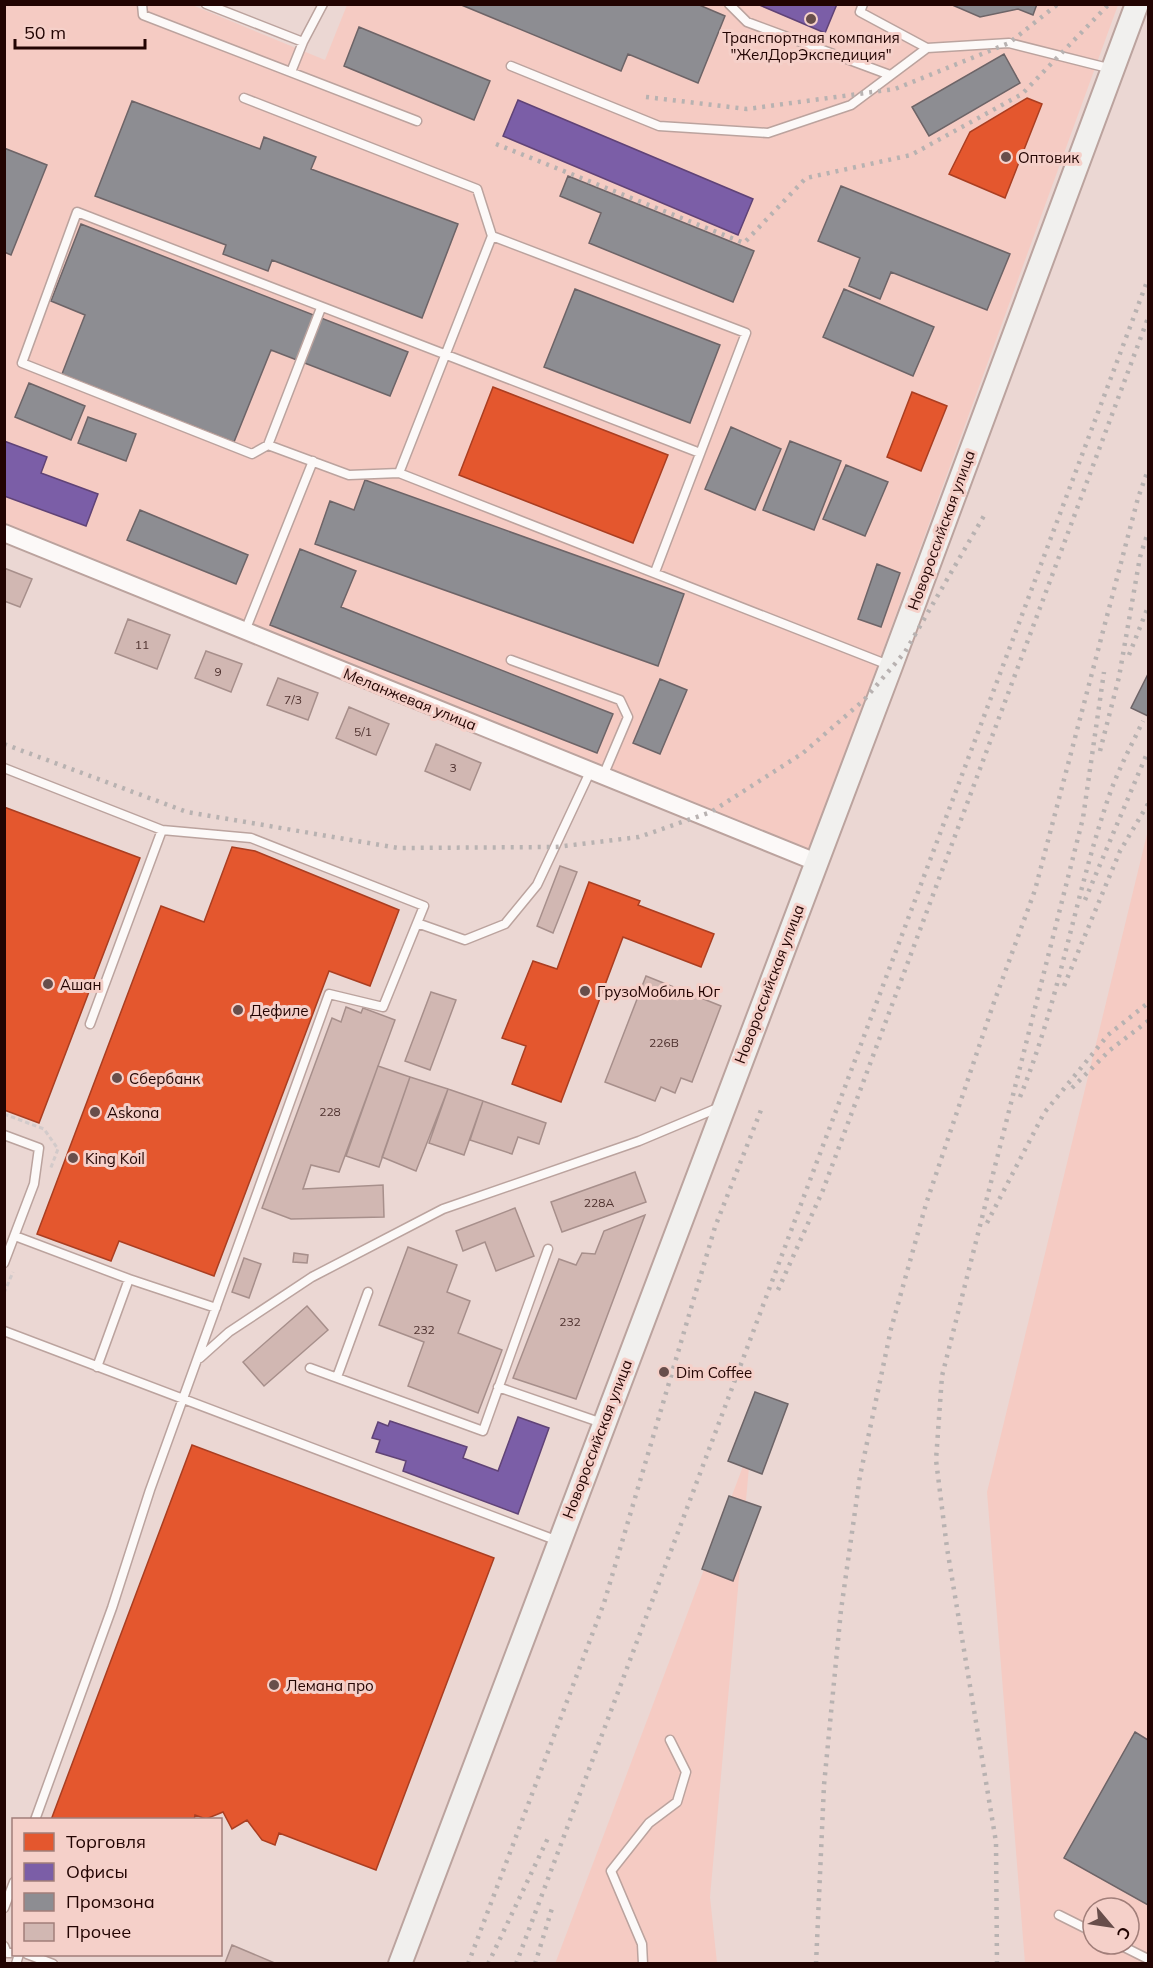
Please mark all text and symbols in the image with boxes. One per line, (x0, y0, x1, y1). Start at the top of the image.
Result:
scale bar (15, 12, 146, 50)
marker: Транспортная компания "ЖелДорЭкспедиция" (804, 12, 818, 26)
text: 50 m (24, 21, 66, 44)
place label: Транспортная компания "ЖелДорЭкспедиция" (722, 28, 900, 64)
place label: Оптовик (1018, 148, 1080, 167)
marker: Оптовик (999, 150, 1013, 164)
street label: Новороссийская улица (903, 447, 979, 613)
house number: 11 (135, 637, 149, 652)
house number: 9 (214, 664, 222, 679)
street label: Меланжевая улица (341, 664, 479, 734)
house number: 7/3 (284, 692, 302, 707)
house number: 5/1 (354, 724, 372, 739)
house number: 3 (449, 760, 457, 775)
street label: Новороссийская улица (730, 902, 808, 1066)
place label: Ашан (60, 975, 101, 994)
marker: Ашан (41, 977, 55, 991)
place label: ГрузоМобиль Юг (597, 982, 720, 1001)
marker: ГрузоМобиль Юг (578, 984, 592, 998)
place label: Дефиле (250, 1001, 309, 1020)
marker: Дефиле (231, 1003, 245, 1017)
house number: 226В (649, 1035, 679, 1050)
place label: Сбербанк (129, 1069, 201, 1088)
marker: Сбербанк (110, 1071, 124, 1085)
place label: Askona (107, 1103, 159, 1122)
house number: 228 (319, 1104, 341, 1119)
marker: Askona (88, 1105, 102, 1119)
place label: King Koil (85, 1149, 145, 1168)
marker: King Koil (66, 1151, 80, 1165)
house number: 228А (584, 1195, 614, 1210)
house number: 232 (559, 1314, 581, 1329)
house number: 232 (413, 1322, 435, 1337)
street label: Новороссийская улица (558, 1357, 636, 1521)
place label: Dim Coffee (676, 1363, 752, 1382)
marker: Dim Coffee (657, 1365, 671, 1379)
place label: Лемана про (286, 1676, 374, 1695)
marker: Лемана про (267, 1678, 281, 1692)
legend (12, 1818, 222, 1956)
text: Торговля (66, 1830, 146, 1853)
text: Офисы (66, 1860, 128, 1883)
text: Промзона (66, 1890, 155, 1913)
north arrow (1081, 1896, 1141, 1956)
text: Прочее (66, 1920, 131, 1943)
text: С (1113, 1924, 1136, 1943)

